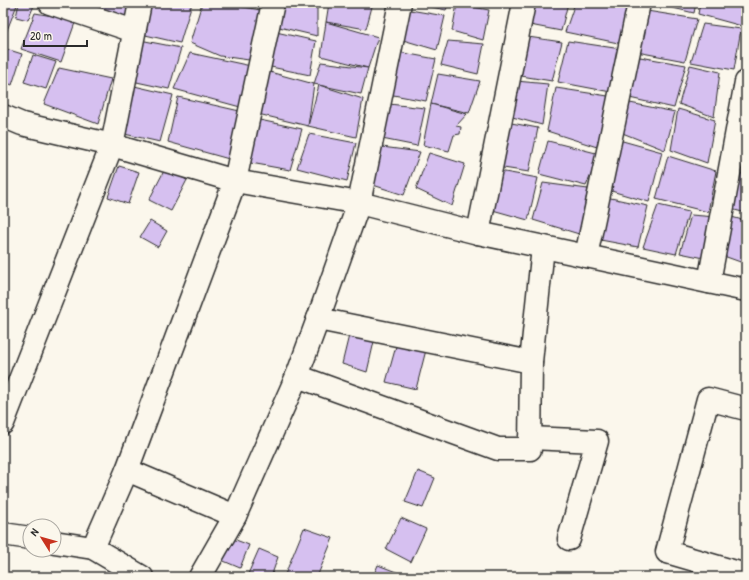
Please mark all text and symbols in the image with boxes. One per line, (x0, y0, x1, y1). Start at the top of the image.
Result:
scale bar (24, 22, 87, 48)
text: 20 m (30, 27, 52, 44)
north arrow (22, 518, 62, 558)
text: N (27, 525, 41, 539)

